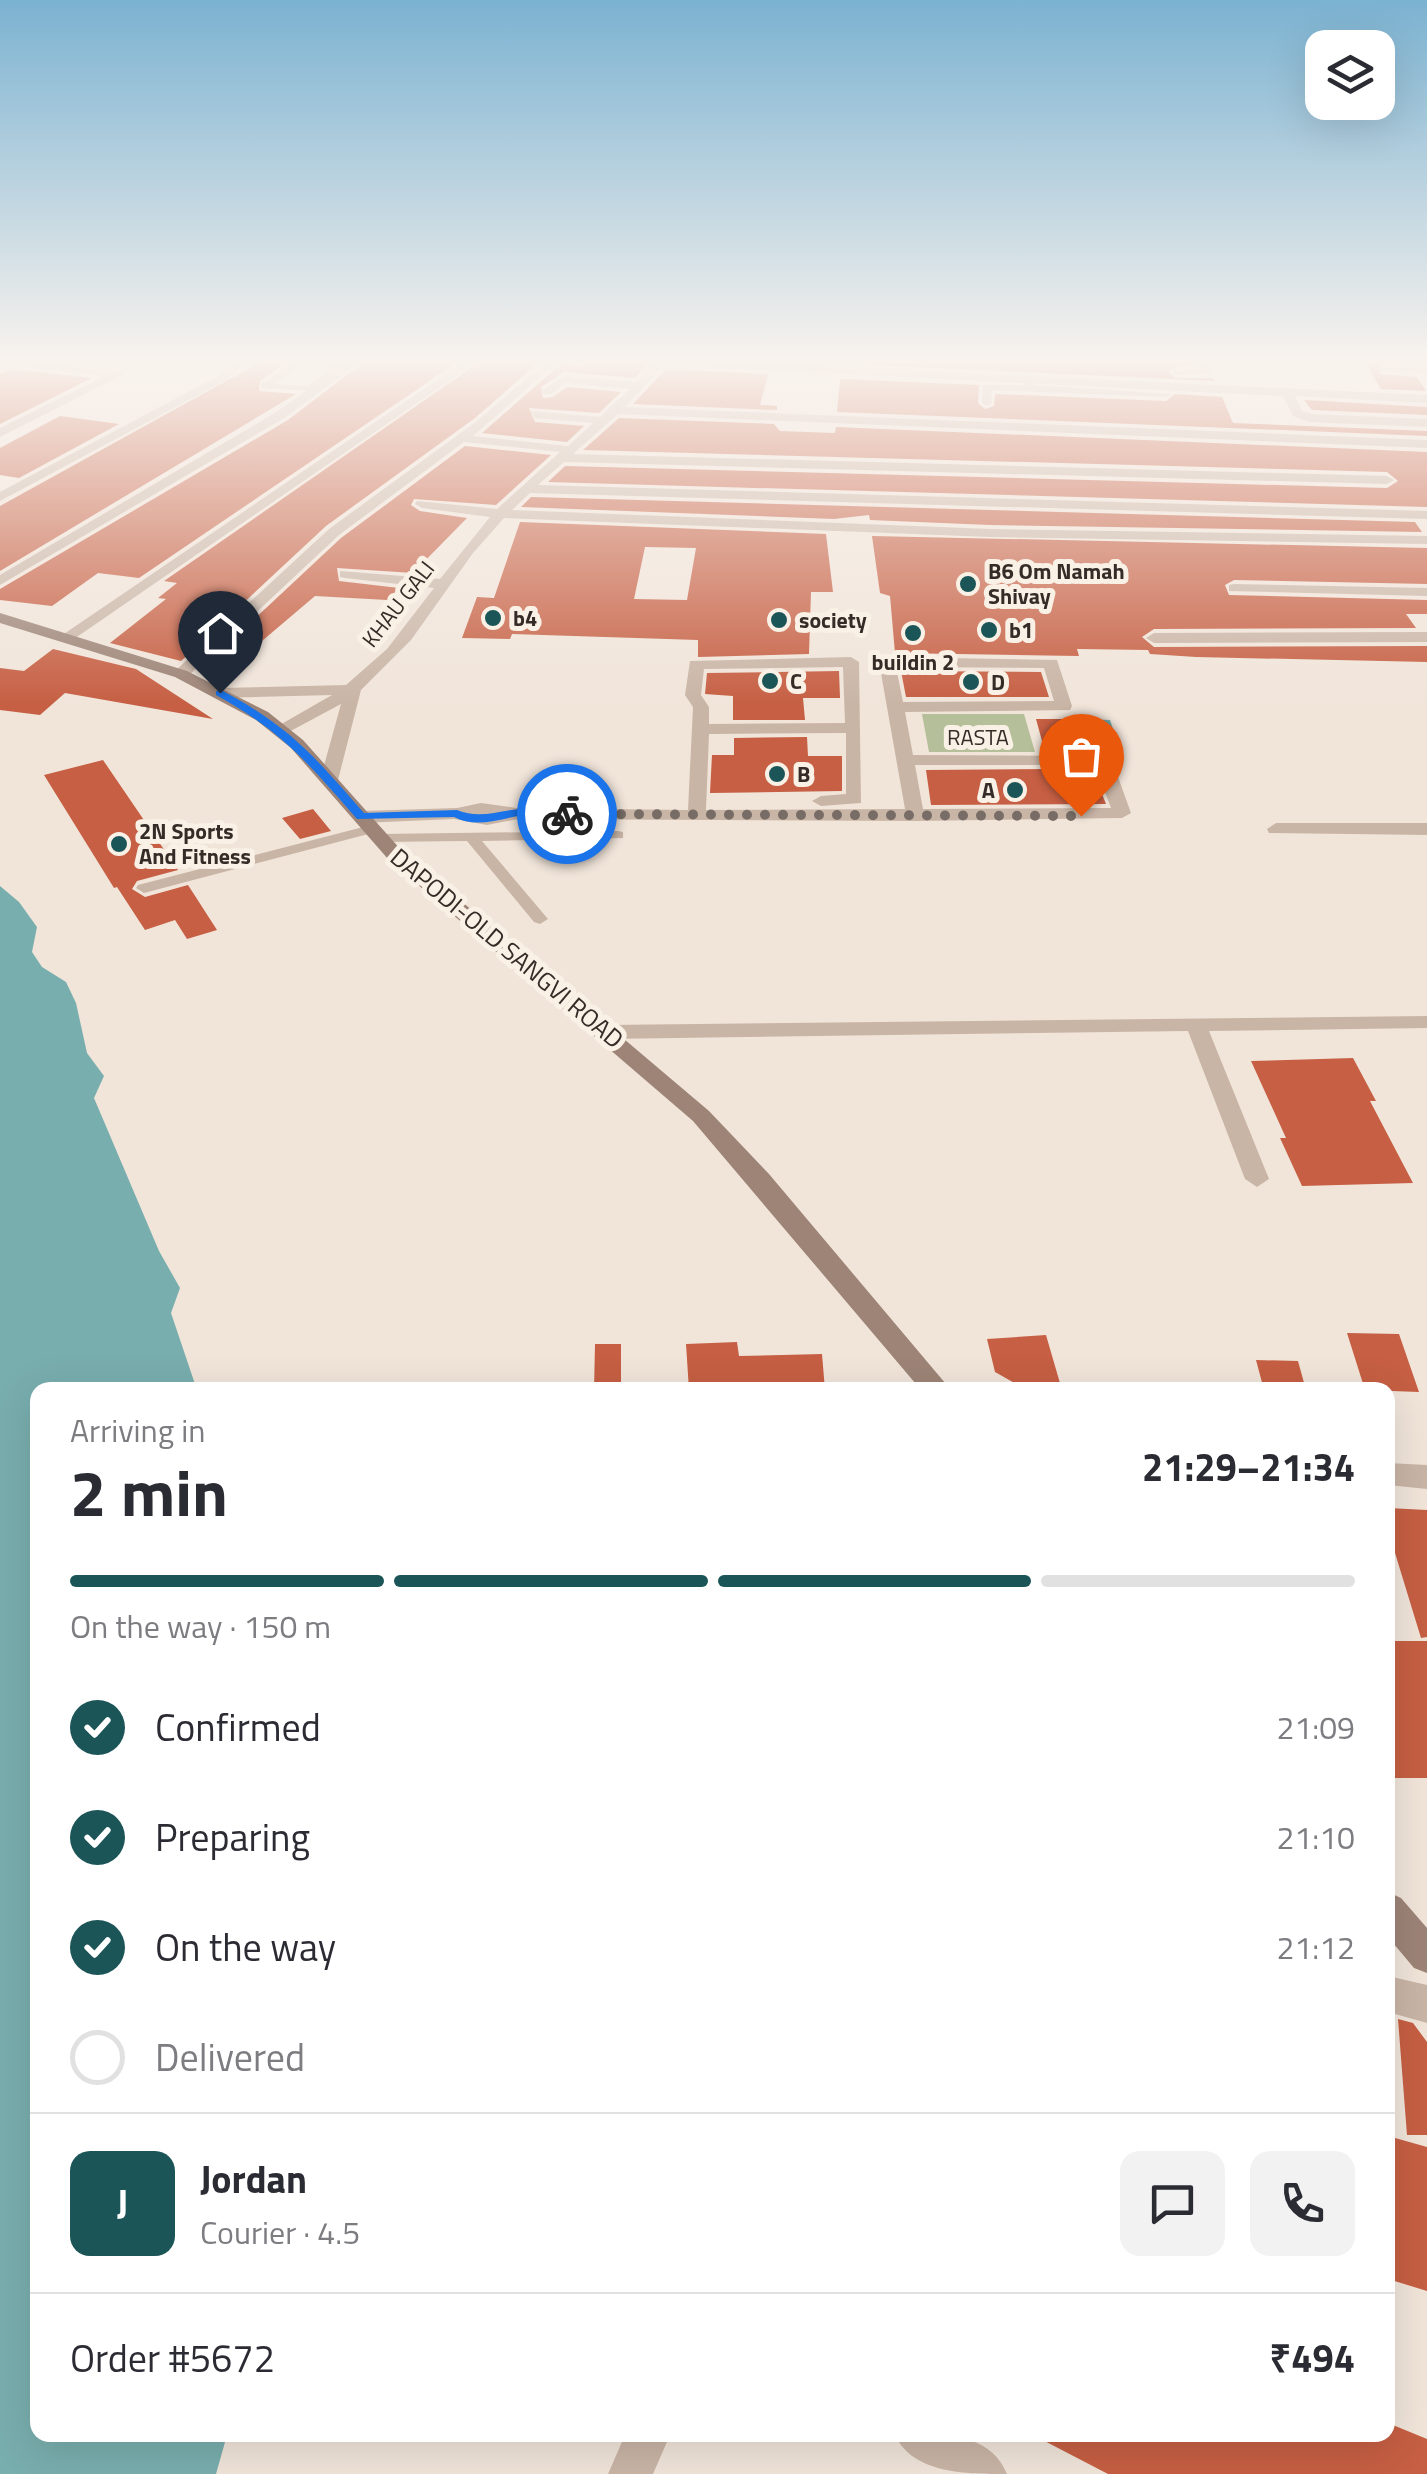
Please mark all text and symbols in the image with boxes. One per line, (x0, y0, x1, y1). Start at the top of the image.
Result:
map controls (1305, 30, 1395, 120)
button: layers (1305, 30, 1395, 120)
street label: KHAU GALI (353, 553, 443, 655)
place label: B6 Om Namah Shivay (988, 554, 1125, 613)
marker: B6 Om Namah Shivay (957, 573, 979, 595)
pin (178, 591, 263, 694)
place label: b4 (513, 601, 537, 635)
place label: society (799, 603, 867, 637)
icon: home (193, 606, 248, 661)
marker: b4 (482, 607, 504, 629)
marker: society (768, 609, 790, 631)
place label: b1 (1009, 613, 1033, 647)
marker: b1 (978, 619, 1000, 641)
marker: buildin 2 (902, 622, 924, 644)
place label: buildin 2 (872, 645, 954, 679)
place label: C (790, 664, 802, 698)
place label: D (991, 665, 1005, 699)
marker: C (759, 670, 781, 692)
marker: D (960, 671, 982, 693)
pin (1039, 714, 1124, 817)
street label: RASTA (947, 720, 1009, 754)
icon: bag (1054, 729, 1109, 784)
place label: B (797, 757, 810, 791)
marker: B (766, 763, 788, 785)
courier (517, 764, 617, 864)
place label: A (982, 773, 995, 807)
marker: A (1004, 779, 1026, 801)
icon: bike (540, 787, 595, 842)
place label: 2N Sports And Fitness (139, 814, 251, 873)
marker: 2N Sports And Fitness (108, 833, 130, 855)
street label: DAPODI-OLD SANGVI ROAD (382, 839, 632, 1057)
text: Arriving in (70, 1406, 206, 1454)
text: 21:29–21:34 (1142, 1438, 1355, 1496)
text: 2 min (70, 1442, 228, 1541)
text: On the way · 150 m (70, 1602, 331, 1650)
text: Confirmed (155, 1698, 321, 1756)
icon: check (70, 1700, 125, 1755)
text: 21:09 (1276, 1703, 1355, 1751)
text: Preparing (155, 1808, 310, 1866)
icon: check (70, 1810, 125, 1865)
text: 21:10 (1276, 1813, 1355, 1861)
text: On the way (155, 1918, 336, 1976)
icon: check (70, 1920, 125, 1975)
text: 21:12 (1276, 1923, 1355, 1971)
text: Delivered (155, 2028, 305, 2086)
text: Jordan (200, 2150, 307, 2208)
button: chat (1120, 2151, 1225, 2256)
button: phone (1250, 2151, 1355, 2256)
text: J (117, 2174, 128, 2232)
text: Courier · 4.5 (200, 2208, 360, 2256)
text: Order #5672 (70, 2329, 275, 2387)
text: ₹494 (1269, 2329, 1355, 2387)

